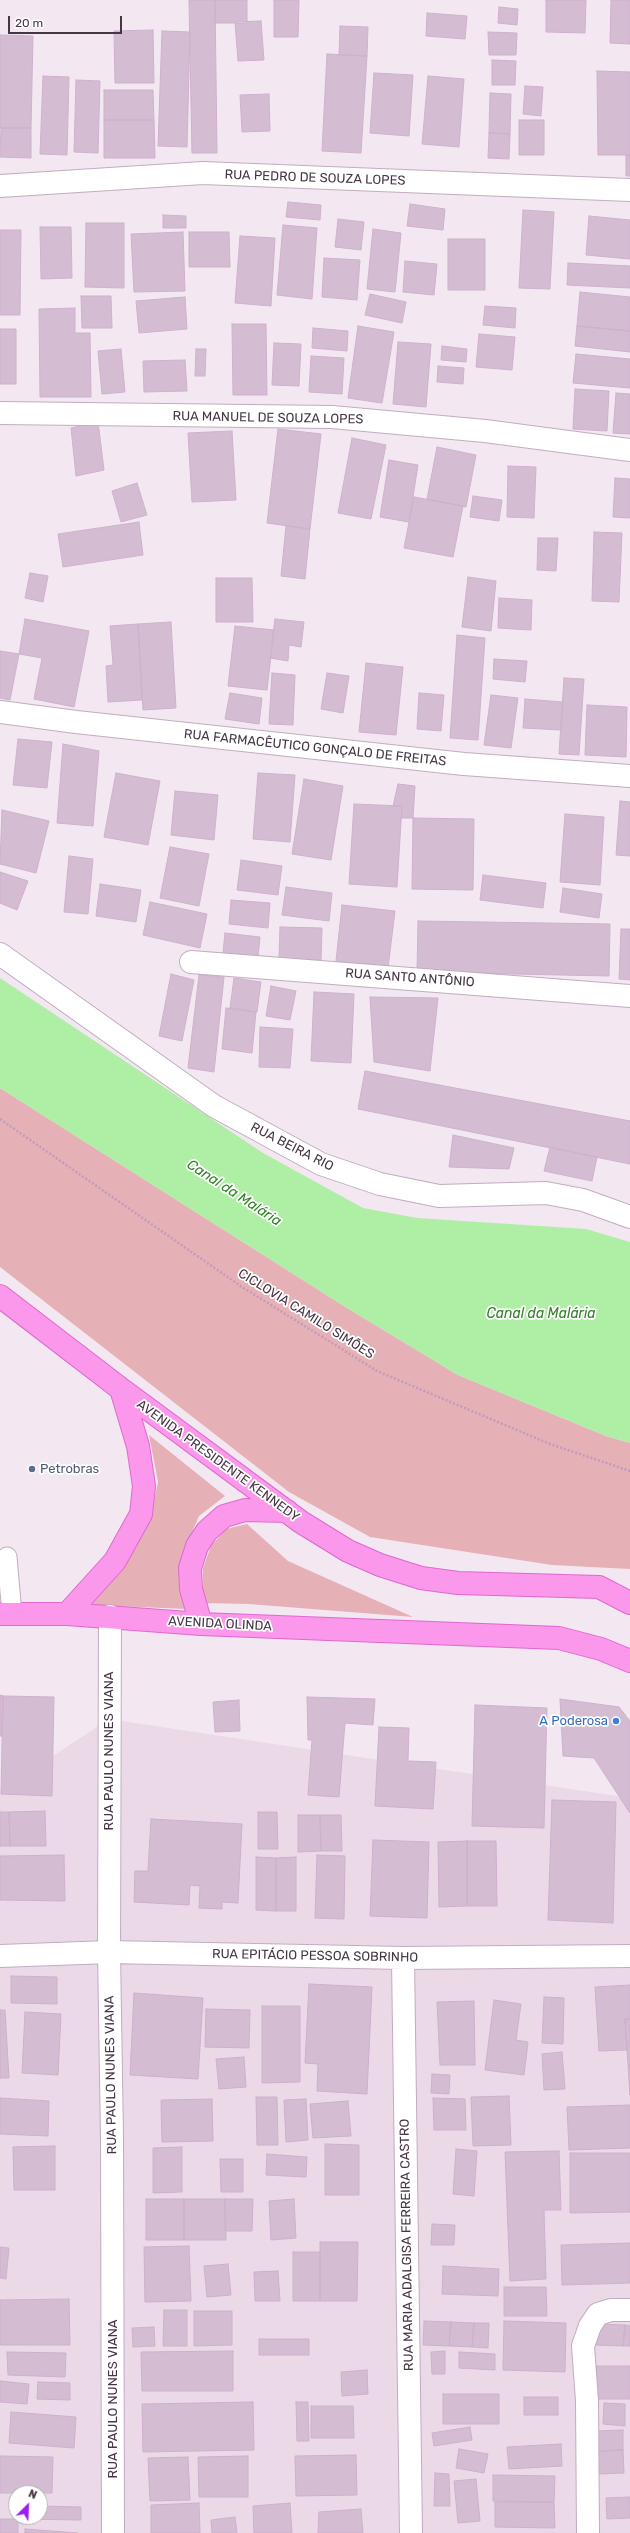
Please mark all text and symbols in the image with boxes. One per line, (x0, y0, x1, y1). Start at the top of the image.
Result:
scale bar (10, 8, 124, 34)
text: 20 m (15, 16, 43, 30)
street label: RUA PEDRO DE SOUZA LOPES (224, 167, 406, 189)
street label: RUA MANUEL DE SOUZA LOPES (172, 409, 364, 427)
street label: RUA FARMACÊUTICO GONÇALO DE FREITAS (183, 726, 447, 770)
street label: RUA SANTO ANTÔNIO (345, 966, 475, 990)
street label: RUA BEIRA RIO (248, 1119, 336, 1175)
water label: Canal da Malária (184, 1156, 284, 1230)
street label: CICLOVIA CAMILO SIMÕES (235, 1266, 377, 1362)
water label: Canal da Malária (486, 1306, 596, 1322)
street label: AVENIDA PRESIDENTE KENNEDY (134, 1397, 302, 1525)
place label: Petrobras (40, 1461, 99, 1477)
marker: Petrobras (27, 1464, 37, 1474)
street label: AVENIDA OLINDA (168, 1613, 272, 1635)
street label: RUA PAULO NUNES VIANA (101, 1672, 117, 1830)
place label: A Poderosa (539, 1713, 608, 1729)
marker: A Poderosa (611, 1716, 621, 1726)
street label: RUA EPITÁCIO PESSOA SOBRINHO (212, 1946, 418, 1966)
street label: RUA PAULO NUNES VIANA (102, 1995, 120, 2155)
street label: RUA MARIA ADALGISA FERREIRA CASTRO (397, 2119, 417, 2371)
street label: RUA PAULO NUNES VIANA (105, 2320, 121, 2478)
north arrow (8, 2485, 48, 2525)
text: N (26, 2487, 39, 2502)

